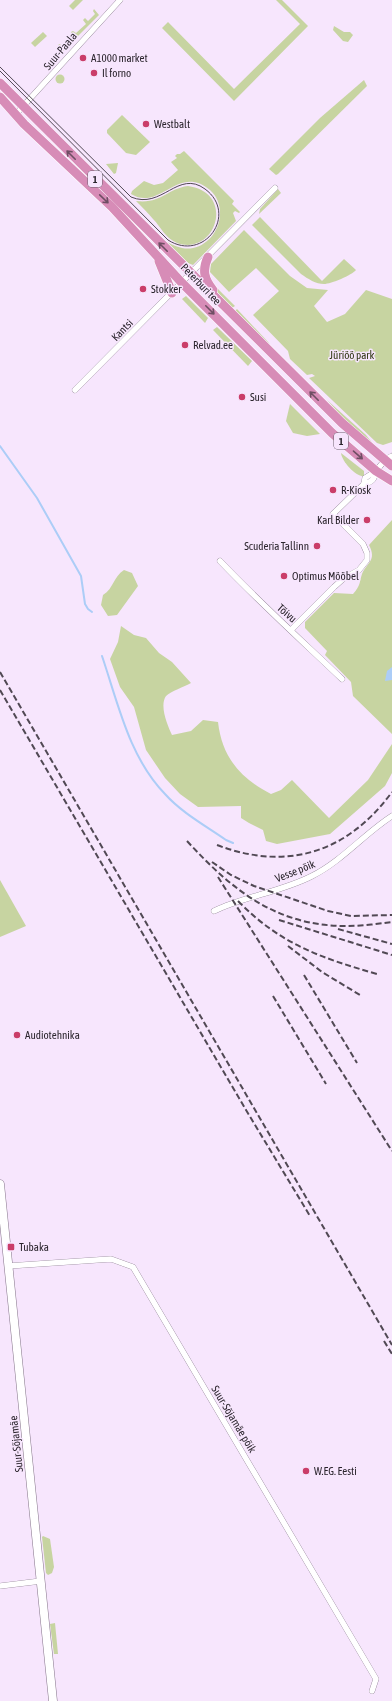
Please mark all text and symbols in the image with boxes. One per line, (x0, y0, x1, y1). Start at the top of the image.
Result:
street label: Suur-Paala (41, 30, 79, 72)
place label: A1000 market (91, 52, 148, 64)
marker: A1000 market (78, 53, 88, 63)
place label: Il forno (102, 67, 131, 79)
marker: Il forno (89, 68, 99, 78)
place label: Westbalt (154, 118, 190, 130)
marker: Westbalt (141, 119, 151, 129)
one-way arrow (66, 150, 76, 160)
road number: 1 (88, 171, 102, 187)
one-way arrow (99, 195, 109, 204)
one-way arrow (158, 242, 168, 251)
street label: Peterburi tee (178, 261, 224, 307)
place label: Stokker (151, 283, 182, 295)
marker: Stokker (138, 284, 148, 294)
one-way arrow (205, 305, 215, 315)
street label: Kantsi (109, 317, 135, 343)
place label: Relvad.ee (193, 339, 233, 351)
marker: Relvad.ee (180, 340, 190, 350)
park label: Jüriöö park (330, 349, 375, 361)
place label: Susi (250, 391, 266, 403)
one-way arrow (309, 391, 319, 401)
marker: Susi (237, 392, 247, 402)
road number: 1 (334, 433, 348, 449)
one-way arrow (352, 450, 362, 459)
place label: R-Kiosk (341, 484, 371, 496)
marker: R-Kiosk (328, 485, 338, 495)
place label: Karl Bilder (317, 514, 360, 526)
marker: Karl Bilder (362, 515, 372, 525)
place label: Scuderia Tallinn (244, 540, 309, 552)
marker: Scuderia Tallinn (312, 541, 322, 551)
place label: Optimus Mööbel (292, 570, 359, 582)
marker: Optimus Mööbel (279, 571, 289, 581)
street label: Tõivu (275, 601, 299, 625)
street label: Vesse põik (273, 857, 317, 884)
place label: Audiotehnika (25, 1029, 80, 1041)
marker: Audiotehnika (12, 1030, 22, 1040)
place label: Tubaka (19, 1241, 49, 1253)
marker: Tubaka (6, 1242, 16, 1252)
street label: Suur-Sõjamäe põik (209, 1383, 259, 1455)
street label: Suur-Sõjamäe (7, 1415, 25, 1473)
place label: W.EG. Eesti (314, 1465, 357, 1477)
marker: W.EG. Eesti (301, 1466, 311, 1476)

